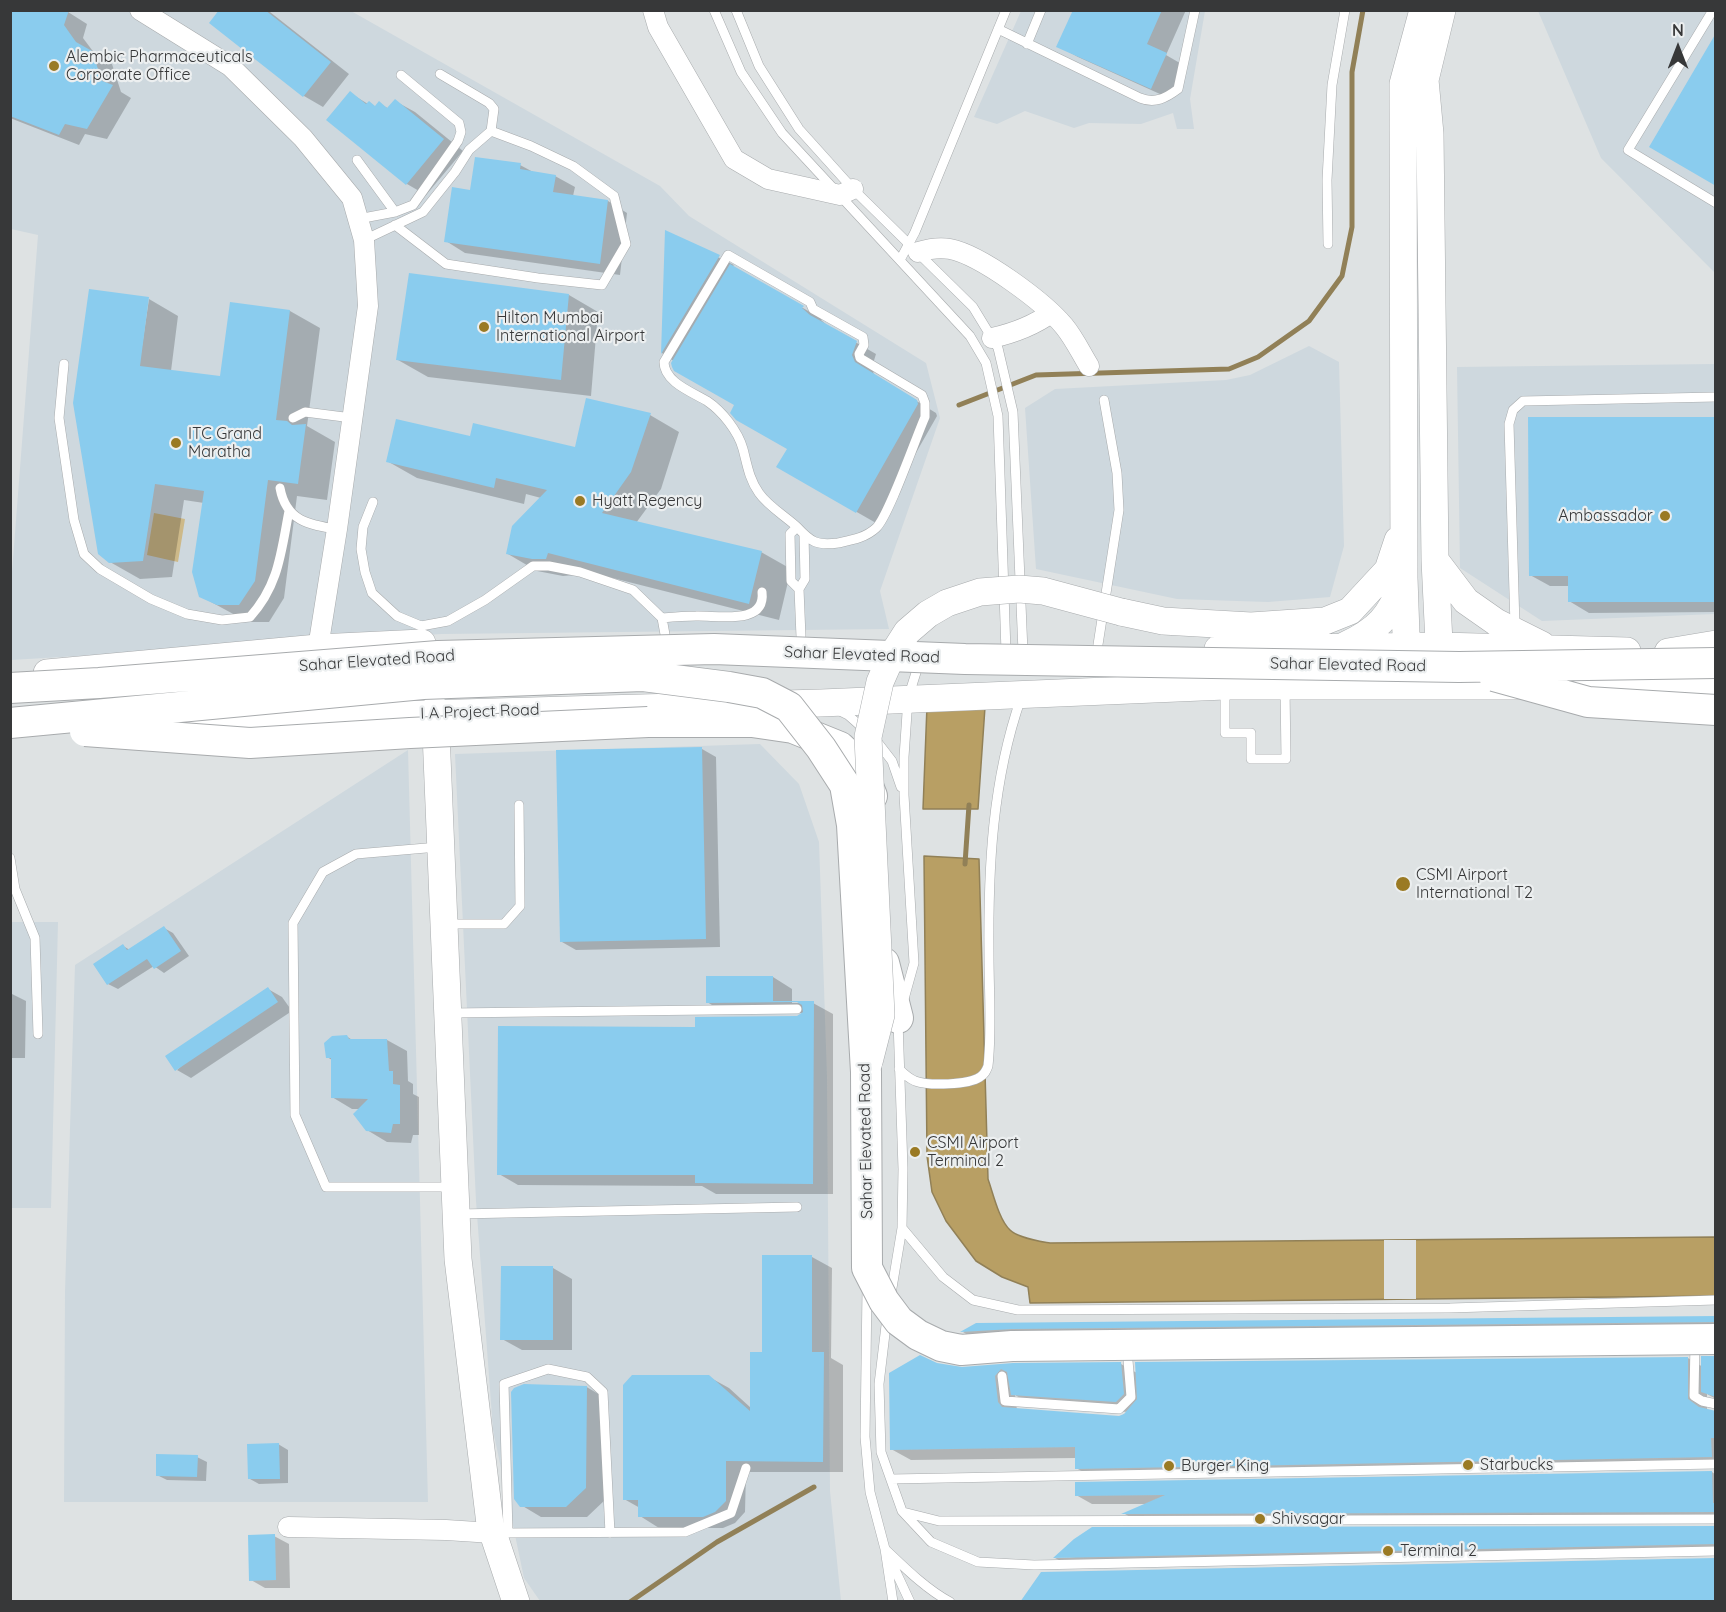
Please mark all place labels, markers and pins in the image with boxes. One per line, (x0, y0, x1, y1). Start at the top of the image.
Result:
place label: Alembic Pharmaceuticals Corporate Office (66, 47, 252, 85)
marker: Alembic Pharmaceuticals Corporate Office (47, 59, 61, 73)
place label: Hilton Mumbai International Airport (496, 308, 645, 346)
marker: Hilton Mumbai International Airport (477, 320, 491, 334)
place label: ITC Grand Maratha (188, 424, 262, 462)
marker: ITC Grand Maratha (169, 436, 183, 450)
place label: Hyatt Regency (592, 491, 702, 511)
marker: Hyatt Regency (573, 494, 587, 508)
place label: Ambassador (1558, 506, 1653, 526)
marker: Ambassador (1658, 509, 1672, 523)
place label: CSMI Airport International T2 (1416, 865, 1533, 903)
marker: CSMI Airport International T2 (1394, 875, 1412, 893)
place label: CSMI Airport Terminal 2 (927, 1133, 1019, 1171)
marker: CSMI Airport Terminal 2 (908, 1145, 922, 1159)
place label: Starbucks (1480, 1455, 1553, 1475)
place label: Burger King (1181, 1456, 1269, 1476)
marker: Starbucks (1461, 1458, 1475, 1472)
marker: Burger King (1162, 1459, 1176, 1473)
place label: Shivsagar (1272, 1509, 1345, 1529)
marker: Shivsagar (1253, 1512, 1267, 1526)
place label: Terminal 2 (1400, 1541, 1477, 1561)
marker: Terminal 2 (1381, 1544, 1395, 1558)

